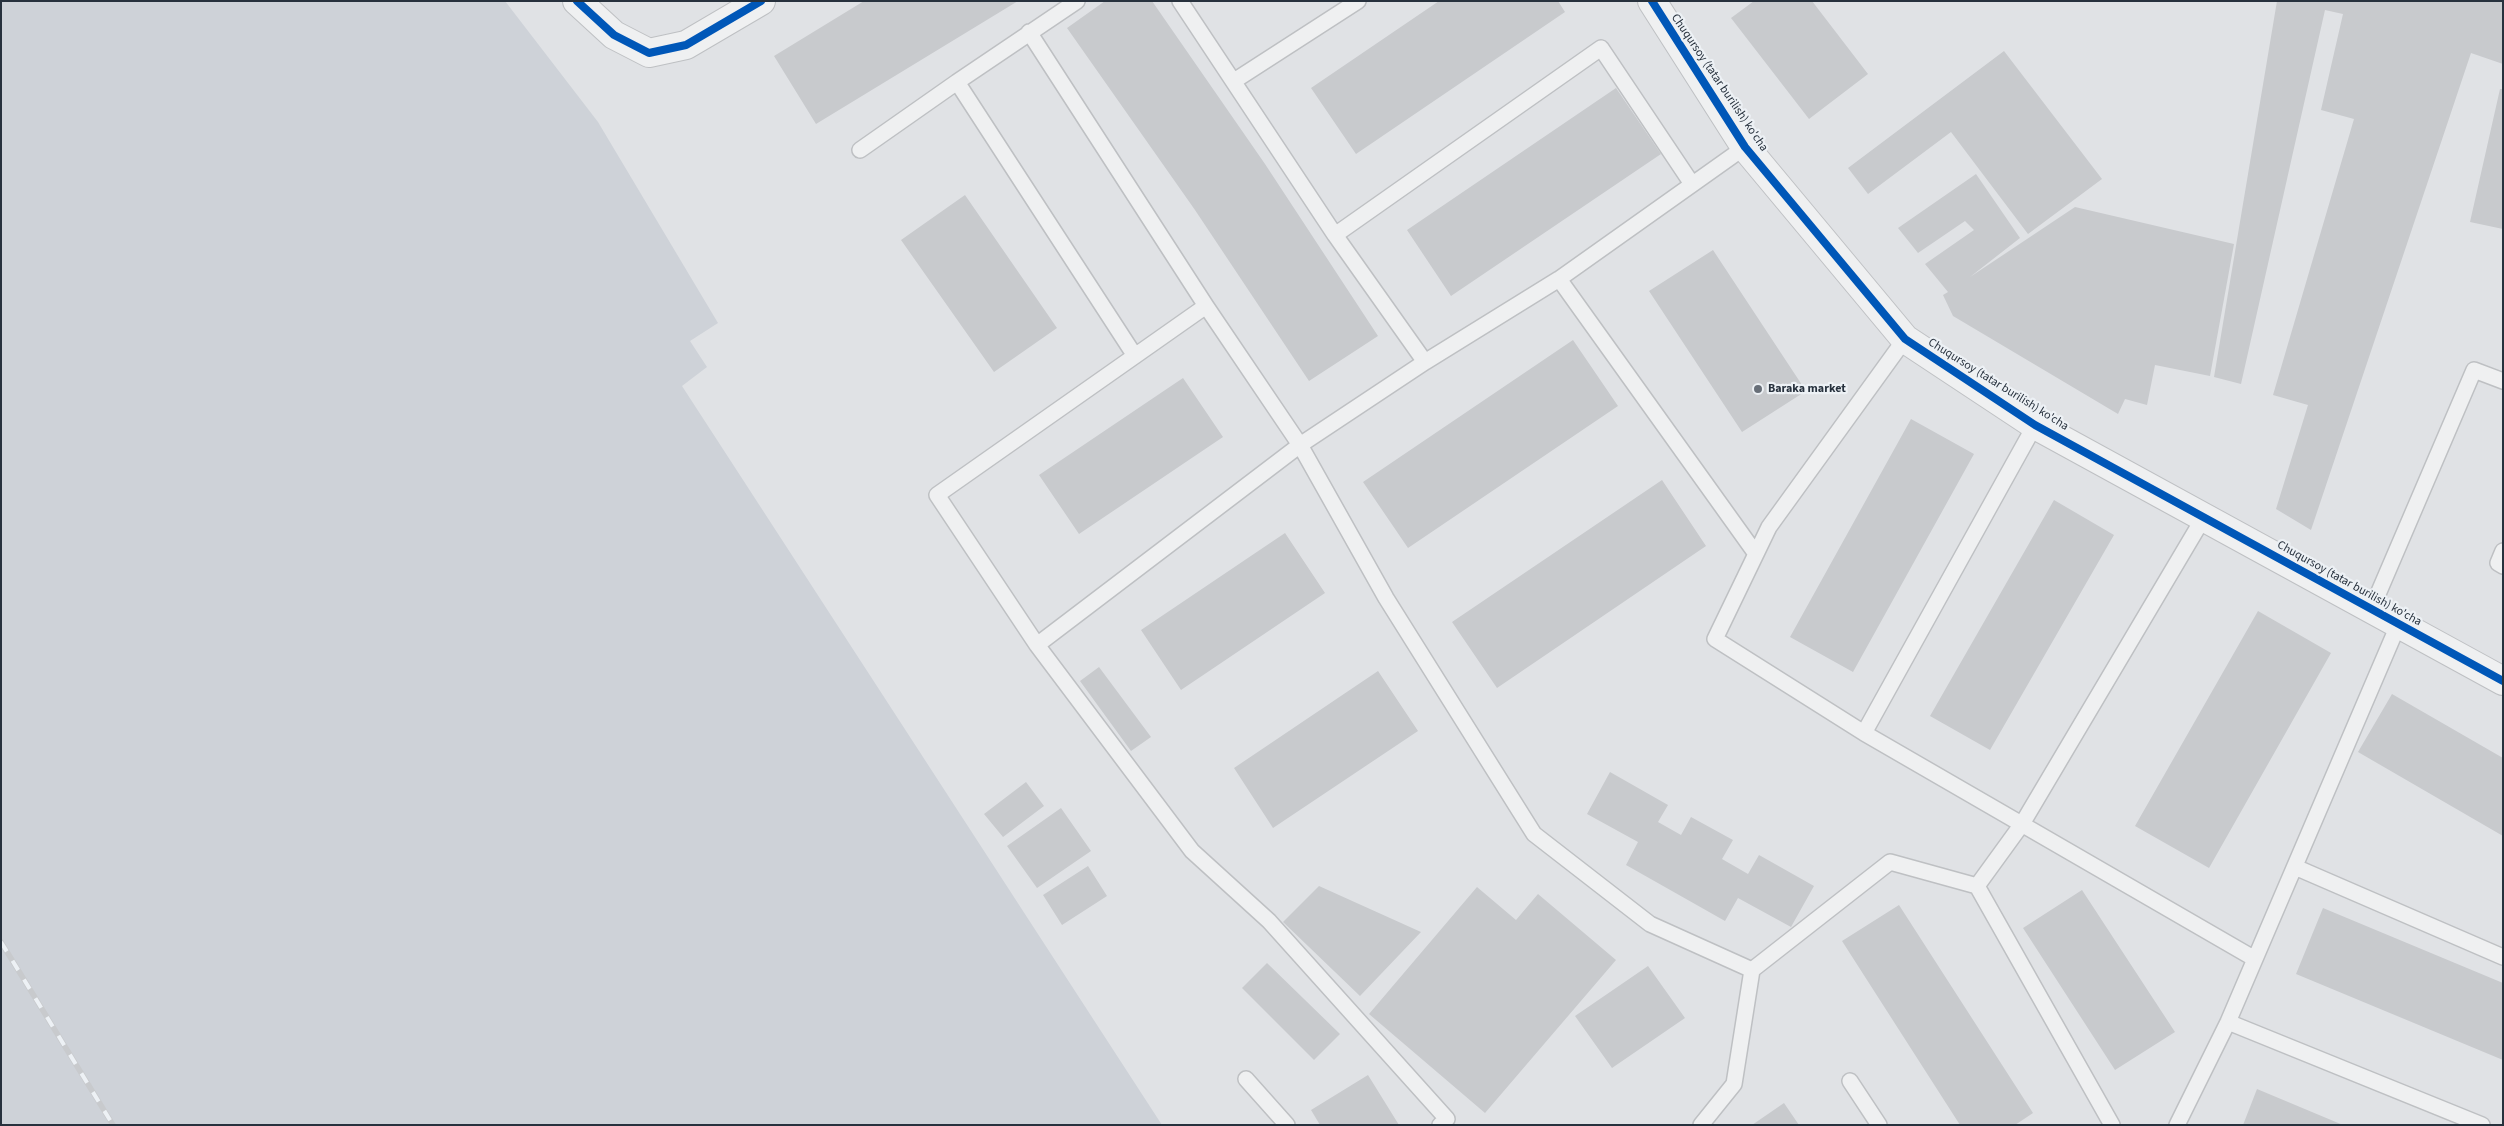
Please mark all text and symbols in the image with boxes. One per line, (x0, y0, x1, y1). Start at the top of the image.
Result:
street label: Chuqursoy (tatar burilish) ko'cha (1667, 11, 1771, 155)
street label: Chuqursoy (tatar burilish) ko'cha (1925, 336, 2071, 434)
place label: Baraka market (1768, 382, 1846, 396)
marker: Baraka market (1752, 383, 1764, 395)
street label: Chuqursoy (tatar burilish) ko'cha (2274, 538, 2424, 630)

